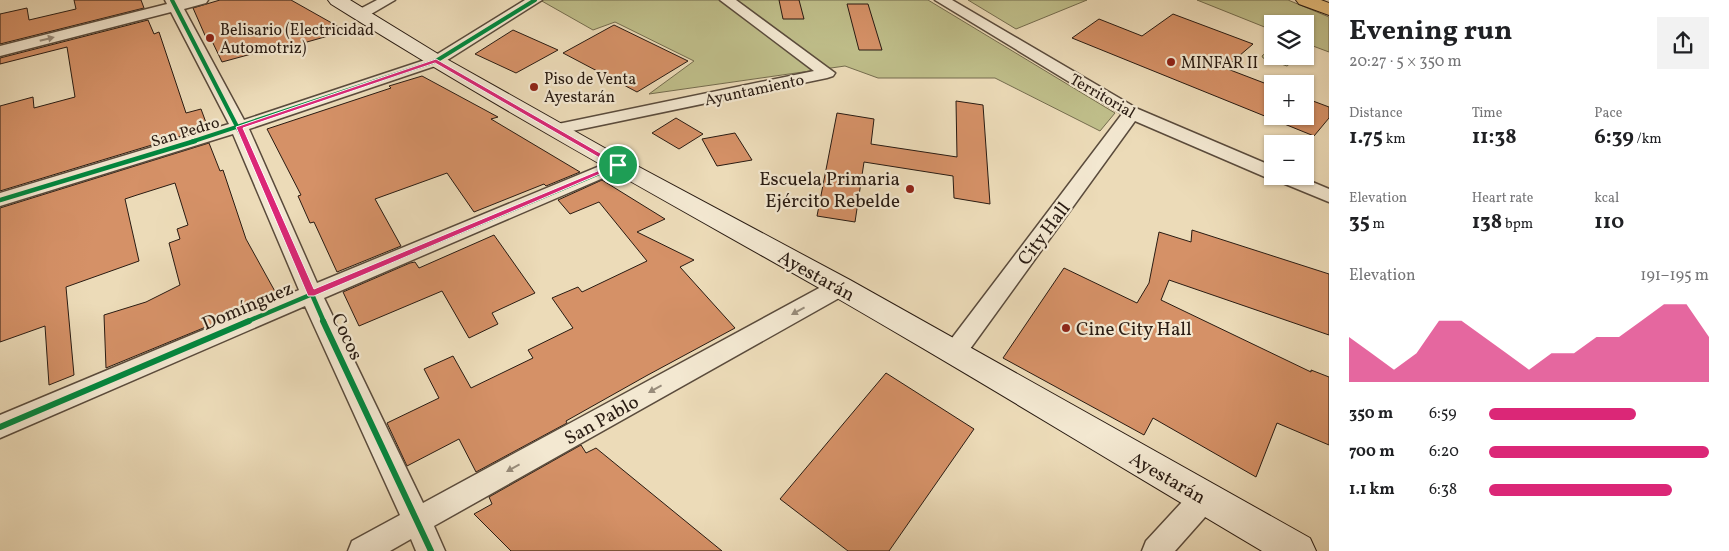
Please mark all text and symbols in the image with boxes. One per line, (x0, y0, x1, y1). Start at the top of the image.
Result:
text: Evening run (1349, 12, 1513, 51)
map controls (1264, 15, 1314, 185)
button: layers (1264, 15, 1314, 65)
button: share (1657, 17, 1709, 69)
place label: Belisario (Electricidad Automotriz) (220, 20, 374, 60)
marker: Belisario (Electricidad Automotriz) (204, 32, 216, 44)
one-way arrow (40, 35, 55, 43)
text: 20:27 · 5 × 350 m (1349, 51, 1462, 73)
place label: MINFAR II (1181, 53, 1258, 75)
marker: MINFAR II (1165, 56, 1177, 68)
place label: Piso de Venta Ayestarán (544, 69, 636, 109)
street label: Territorial (1065, 69, 1139, 124)
street label: Ayuntamiento (703, 70, 806, 112)
button: + (1264, 75, 1314, 125)
marker: Piso de Venta Ayestarán (528, 81, 540, 93)
text: Distance (1349, 104, 1403, 123)
text: Time (1472, 104, 1502, 123)
text: Pace (1594, 104, 1622, 123)
street label: San Pedro (149, 112, 222, 154)
text: 1.75 (1349, 123, 1383, 152)
text: 11:38 (1472, 123, 1517, 152)
text: 6:39 (1594, 123, 1634, 152)
text: km (1383, 130, 1406, 149)
text: /km (1634, 130, 1662, 149)
button: − (1264, 135, 1314, 185)
pin (597, 144, 639, 186)
icon: arrive (604, 151, 632, 179)
place label: Escuela Primaria Ejército Rebelde (759, 167, 900, 215)
marker: Escuela Primaria Ejército Rebelde (904, 183, 916, 195)
text: Elevation (1349, 189, 1407, 208)
text: Heart rate (1472, 189, 1533, 208)
text: kcal (1594, 189, 1619, 208)
street label: City Hall (1012, 197, 1077, 271)
text: 35 (1349, 208, 1370, 237)
text: 138 (1472, 208, 1502, 237)
text: 110 (1594, 208, 1624, 237)
text: m (1370, 215, 1385, 234)
text: bpm (1502, 215, 1533, 234)
street label: Ayestarán (773, 245, 859, 309)
text: Elevation (1349, 265, 1416, 287)
text: 191–195 m (1640, 265, 1709, 287)
street label: Domínguez (198, 276, 297, 338)
one-way arrow (790, 307, 805, 315)
street label: Cocos (324, 309, 368, 365)
place label: Cine City Hall (1076, 317, 1192, 343)
marker: Cine City Hall (1060, 322, 1072, 334)
one-way arrow (649, 385, 662, 394)
street label: San Pablo (560, 390, 644, 452)
text: 350 m (1349, 403, 1393, 425)
text: 6:59 (1429, 403, 1457, 425)
text: 700 m (1349, 441, 1395, 463)
text: 6:20 (1429, 441, 1459, 463)
street label: Ayestarán (1124, 446, 1210, 511)
one-way arrow (506, 463, 520, 472)
text: 1.1 km (1349, 479, 1395, 501)
text: 6:38 (1429, 479, 1457, 501)

